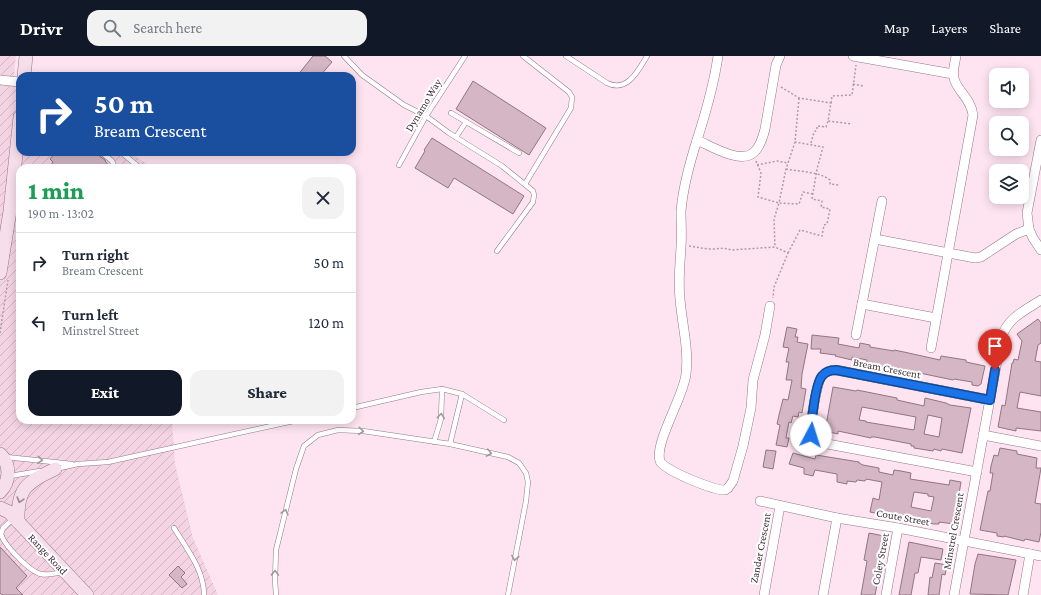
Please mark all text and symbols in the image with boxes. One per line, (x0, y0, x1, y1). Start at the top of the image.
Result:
search box (87, 10, 367, 46)
icon: search (101, 17, 123, 39)
text: Drivr (20, 18, 63, 39)
text: Search here (133, 20, 202, 36)
text: Map (884, 20, 909, 36)
text: Layers (931, 20, 968, 36)
text: Share (990, 20, 1021, 36)
map controls (989, 68, 1029, 204)
button: sound (989, 68, 1029, 108)
street label: Dynamo Way (403, 76, 445, 134)
icon: right (28, 88, 80, 140)
text: 50 m (94, 88, 154, 119)
button: search (989, 116, 1029, 156)
text: Bream Crescent (94, 121, 206, 141)
button: layers (989, 164, 1029, 204)
text: 1 min (28, 177, 84, 204)
button: close (302, 177, 344, 219)
text: 190 m · 13:02 (28, 206, 94, 221)
text: Turn right (62, 247, 129, 263)
icon: right (28, 252, 50, 274)
text: 50 m (314, 255, 344, 271)
text: Bream Crescent (62, 263, 143, 278)
text: Turn left (62, 307, 118, 323)
icon: left (28, 312, 50, 334)
text: 120 m (309, 315, 344, 331)
text: Minstrel Street (62, 323, 139, 338)
pin (978, 329, 1012, 370)
icon: arrive (984, 335, 1006, 357)
street label: Bream Crescent (852, 356, 922, 381)
button: Exit (28, 370, 182, 416)
button: Share (190, 370, 344, 416)
one-way arrow (436, 413, 445, 419)
position arrow (790, 414, 832, 456)
one-way arrow (358, 427, 364, 436)
one-way arrow (486, 448, 492, 457)
one-way arrow (37, 455, 43, 464)
street label: Minstrel Crescent (940, 491, 966, 570)
one-way arrow (16, 497, 25, 504)
street label: Coute Street (875, 506, 931, 528)
one-way arrow (281, 509, 289, 515)
street label: Zander Crescent (747, 511, 773, 584)
street label: Range Road (25, 531, 70, 578)
street label: Coley Street (869, 532, 892, 586)
one-way arrow (512, 555, 520, 561)
one-way arrow (271, 570, 280, 576)

